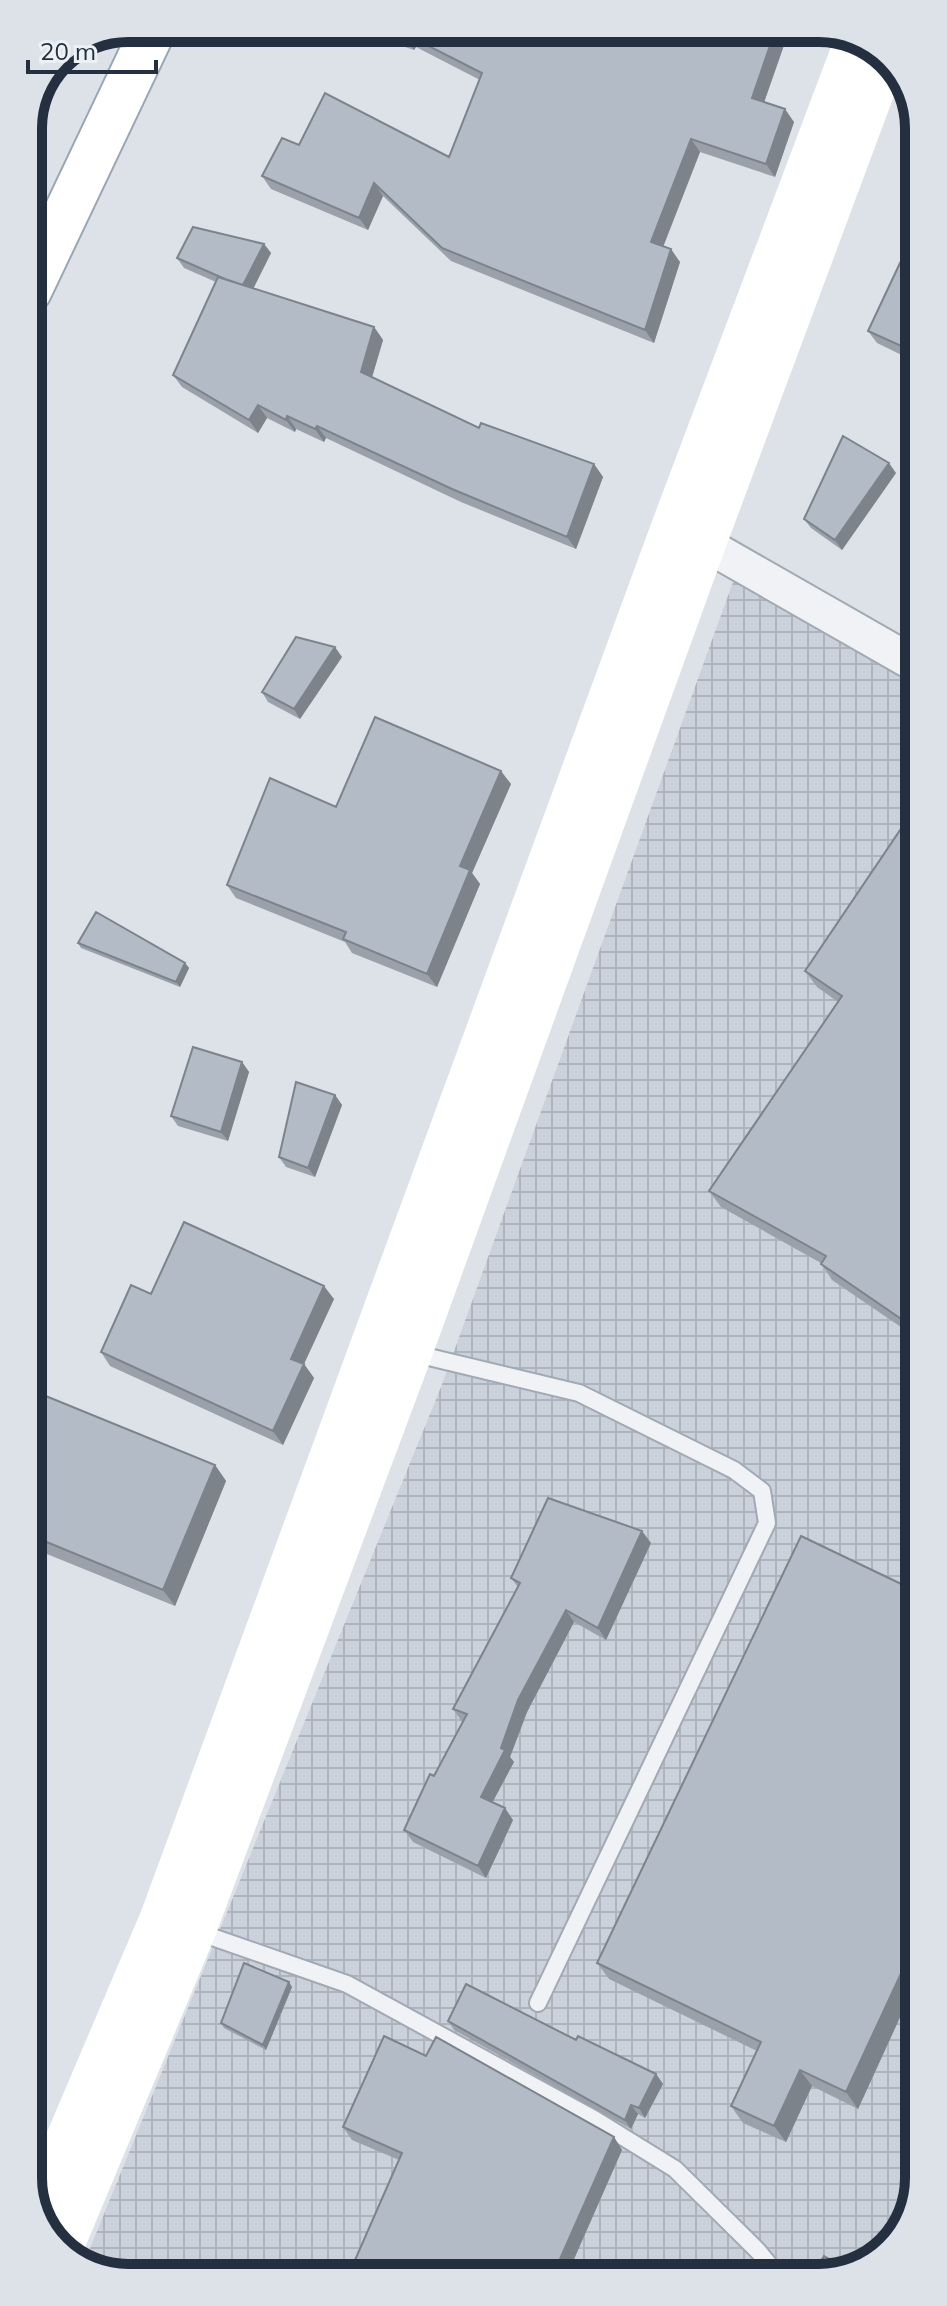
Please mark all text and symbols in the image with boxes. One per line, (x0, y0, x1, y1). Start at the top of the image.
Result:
scale bar (28, 24, 156, 74)
text: 20 m (40, 36, 96, 66)

